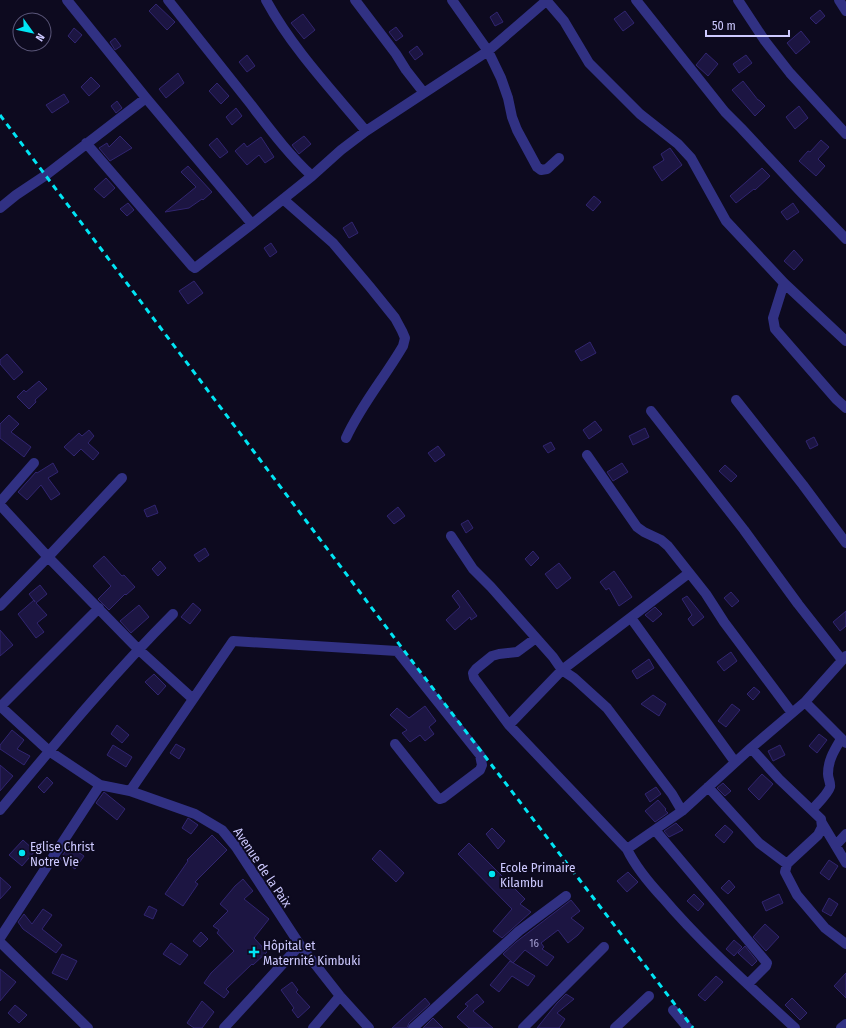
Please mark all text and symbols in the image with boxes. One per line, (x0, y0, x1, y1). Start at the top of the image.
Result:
north arrow (12, 12, 52, 52)
scale bar (706, 12, 789, 38)
text: 50 m (712, 19, 736, 33)
text: N (33, 31, 47, 43)
street label: Avenue de la Paix (230, 825, 295, 910)
place label: Eglise Christ Notre Vie (30, 839, 95, 869)
marker: Eglise Christ Notre Vie (17, 848, 27, 858)
place label: Ecole Primaire Kilambu (500, 860, 575, 890)
marker: Ecole Primaire Kilambu (487, 869, 497, 879)
house number: 16 (529, 937, 539, 950)
place label: Hôpital et Maternité Kimbuki (263, 938, 361, 968)
marker: Hôpital et Maternité Kimbuki (248, 946, 260, 958)

